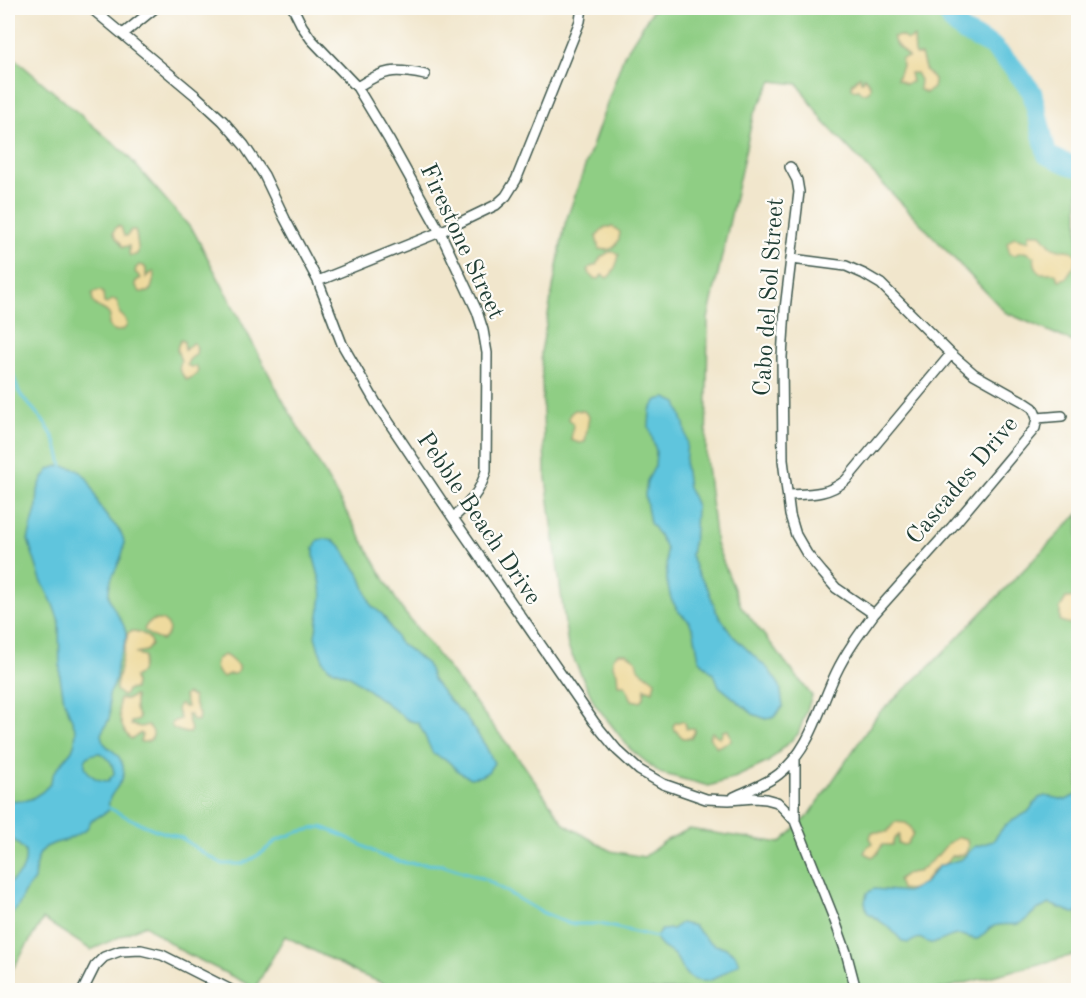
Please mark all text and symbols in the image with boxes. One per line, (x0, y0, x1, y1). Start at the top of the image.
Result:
street label: Firestone Street (414, 161, 508, 323)
street label: Cabo del Sol Street (751, 197, 789, 397)
street label: Cascades Drive (903, 412, 1023, 550)
street label: Pebble Beach Drive (411, 428, 545, 610)

